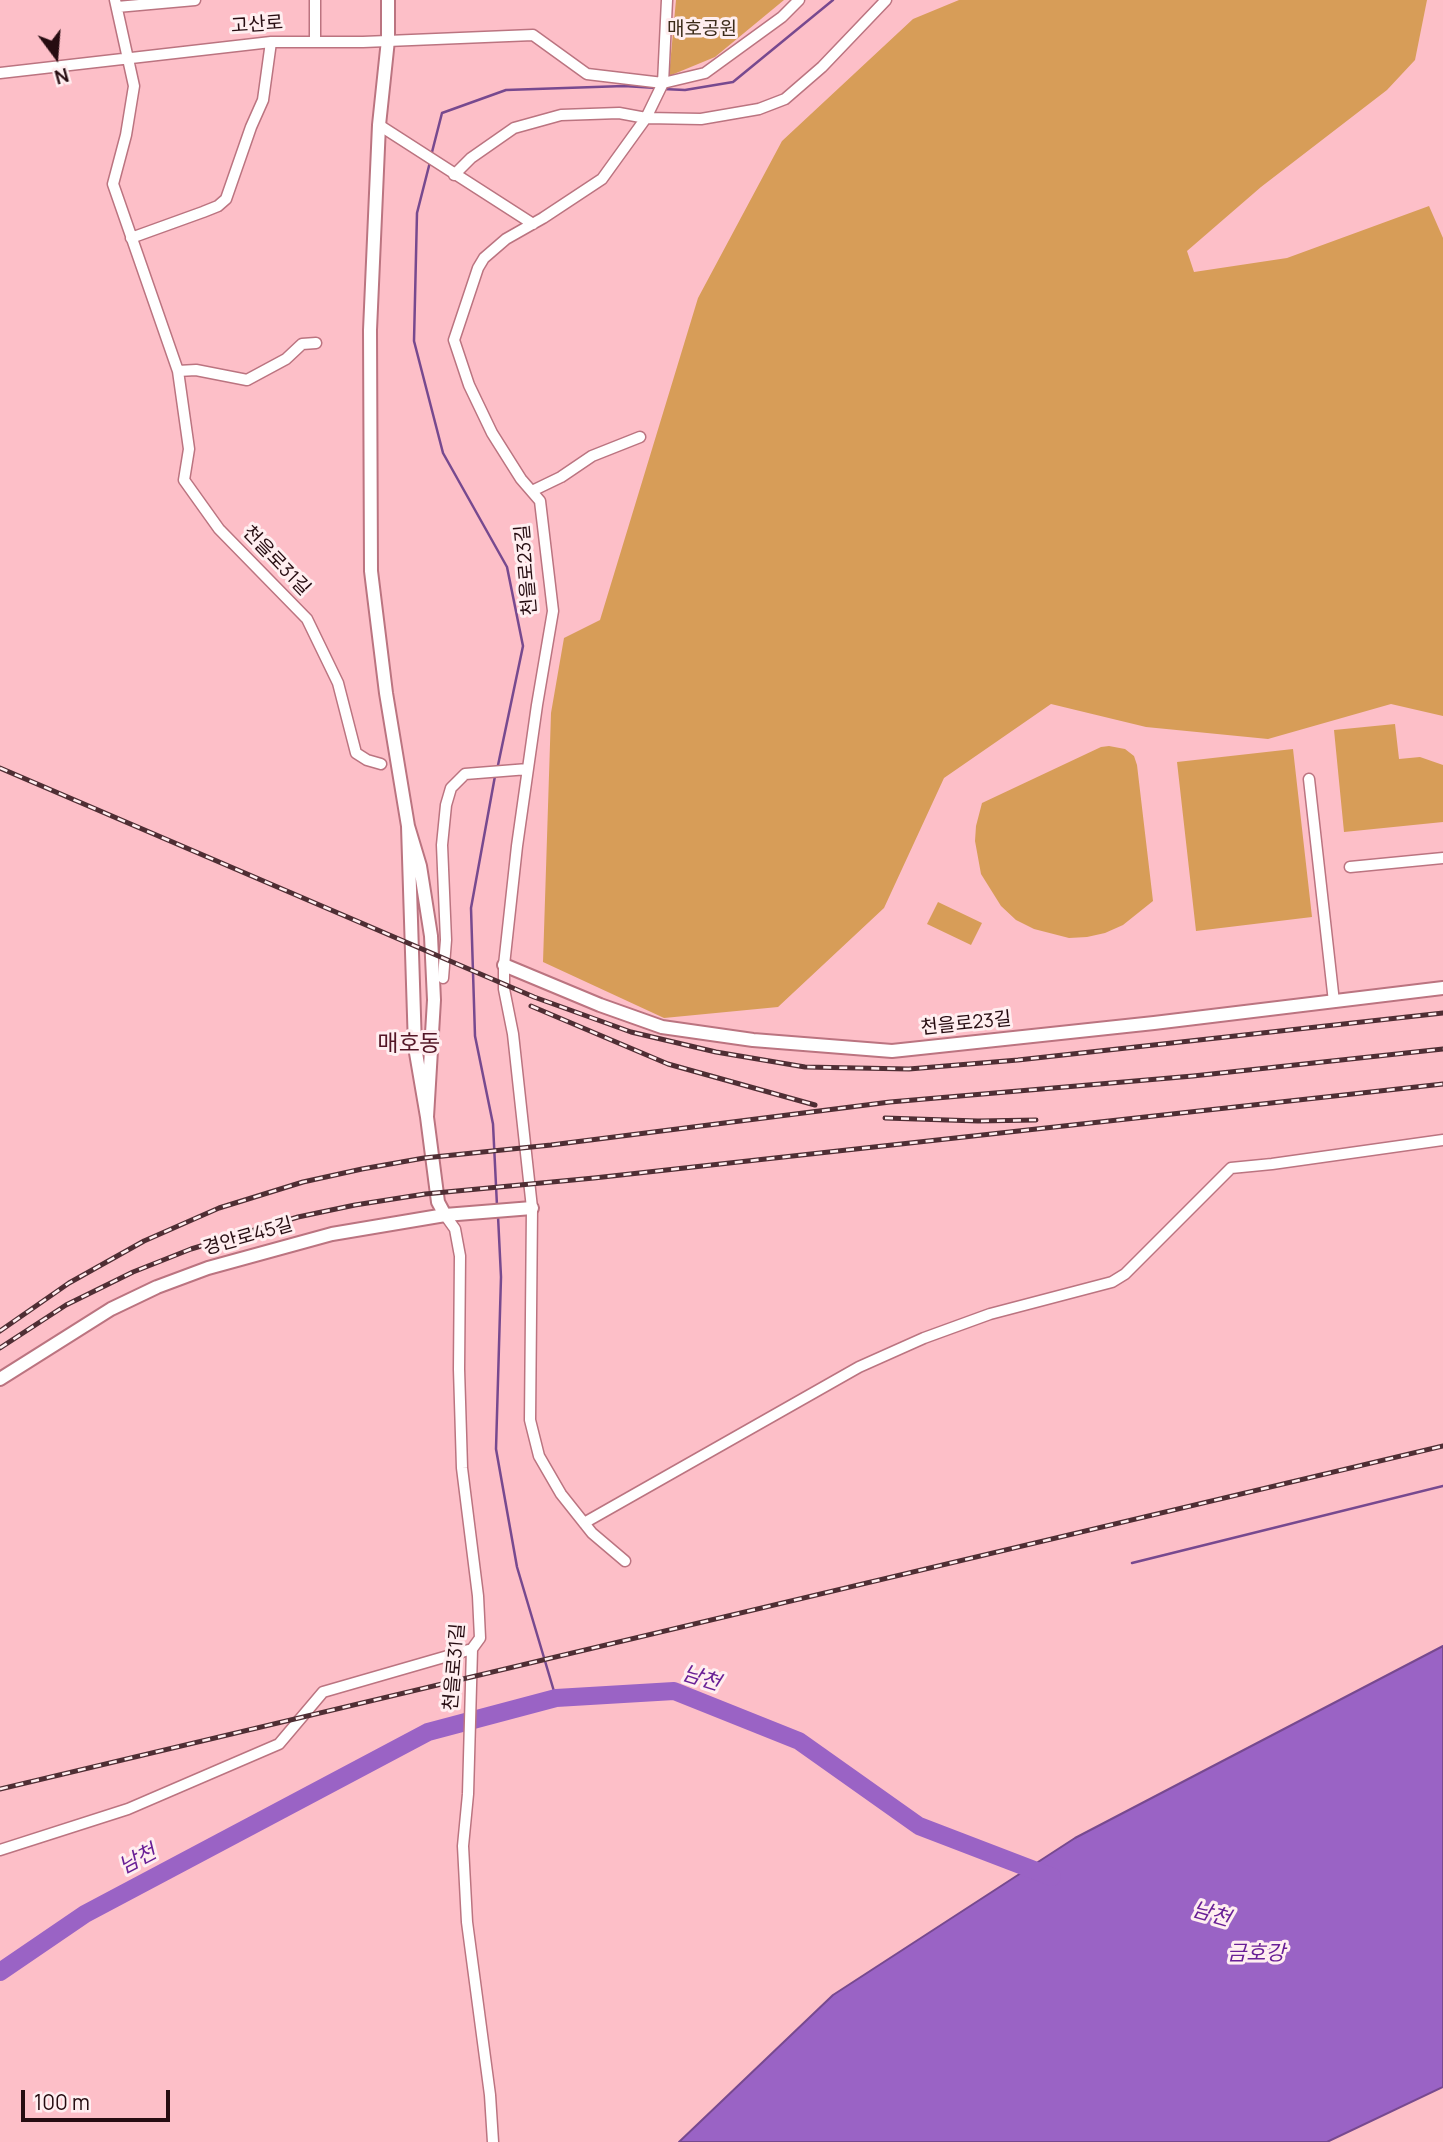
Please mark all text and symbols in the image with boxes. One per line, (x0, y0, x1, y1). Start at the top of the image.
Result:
street label: 고산로 (230, 12, 284, 38)
park label: 매호공원 (667, 19, 737, 41)
north arrow (21, 21, 91, 91)
text: N (52, 62, 72, 91)
street label: 천을로31길 (237, 521, 315, 601)
street label: 천을로23길 (512, 524, 542, 616)
street label: 천을로23길 (919, 1008, 1013, 1040)
district label: 매호동 (377, 1031, 441, 1059)
street label: 경안로45길 (201, 1213, 295, 1261)
street label: 천을로31길 (440, 1622, 470, 1712)
water label: 남천 (679, 1661, 723, 1697)
water label: 남천 (115, 1840, 161, 1880)
water label: 남천 (1189, 1898, 1233, 1932)
water label: 금호강 (1227, 1941, 1285, 1967)
scale bar (24, 2076, 173, 2120)
text: 100 m (34, 2088, 90, 2116)

